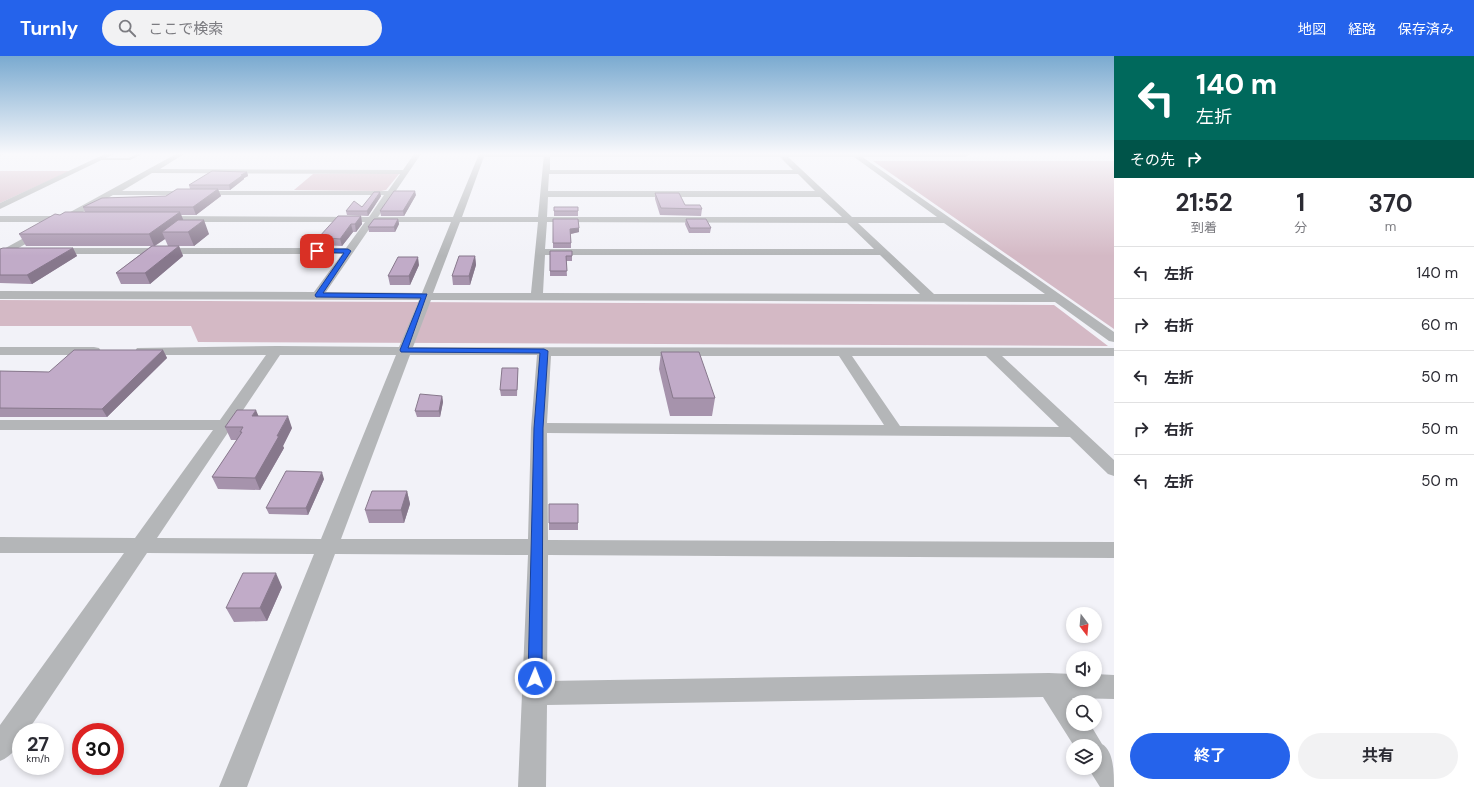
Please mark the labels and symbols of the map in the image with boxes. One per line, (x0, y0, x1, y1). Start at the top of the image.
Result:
pin (300, 234, 334, 268)
north arrow (1066, 607, 1102, 643)
position arrow (514, 657, 556, 699)
speed limit sign: 30 (72, 723, 124, 775)

